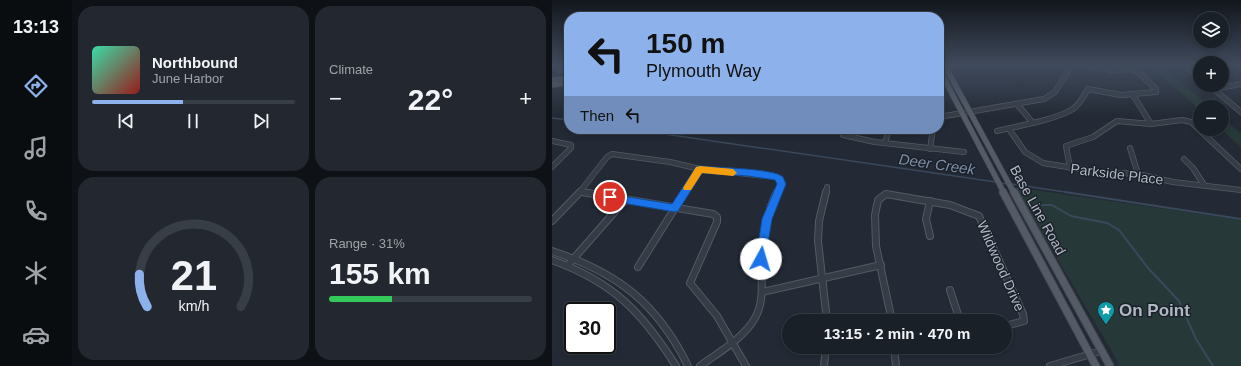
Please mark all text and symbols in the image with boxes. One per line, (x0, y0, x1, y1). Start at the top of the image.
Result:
map controls (1193, 12, 1229, 136)
button: layers (1193, 12, 1229, 48)
text: 13:13 (13, 17, 59, 37)
icon: left (580, 28, 632, 80)
text: 150 m (646, 28, 725, 59)
text: Northbound (152, 54, 238, 71)
button: + (1193, 56, 1229, 92)
text: Plymouth Way (646, 61, 761, 81)
text: Climate (329, 62, 373, 77)
text: June Harbor (152, 71, 224, 86)
icon: directions (22, 72, 50, 100)
text: 22° (408, 83, 453, 116)
text: − (329, 86, 342, 111)
text: + (519, 86, 532, 111)
button: − (1193, 100, 1229, 136)
icon: left (622, 104, 644, 126)
text: Then (580, 107, 614, 124)
icon: previous (115, 110, 137, 132)
icon: pause (182, 110, 204, 132)
icon: next (250, 110, 272, 132)
icon: music (22, 134, 50, 162)
water label: Deer Creek (898, 150, 978, 178)
street label: Parkside Place (1070, 160, 1165, 188)
street label: Base Line Road (1007, 163, 1069, 257)
pin (593, 180, 627, 214)
icon: arrive (599, 186, 621, 208)
icon: phone (22, 197, 50, 225)
street label: Wildwood Drive (974, 218, 1028, 314)
text: Range · 31% (329, 236, 405, 251)
position arrow (740, 238, 782, 280)
text: 21 (170, 251, 217, 298)
text: 155 km (329, 257, 431, 290)
icon: climate (22, 259, 50, 287)
text: km/h (178, 297, 209, 313)
place icon: On Point (1096, 300, 1116, 325)
place label: On Point (1119, 301, 1190, 320)
speed limit sign: 30 (564, 302, 616, 354)
icon: car (22, 321, 50, 349)
text: 13:15 · 2 min · 470 m (824, 325, 970, 342)

